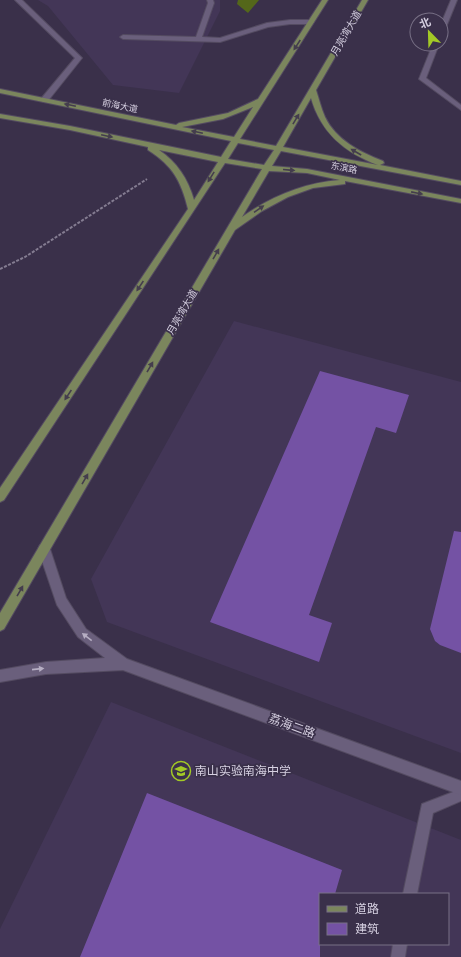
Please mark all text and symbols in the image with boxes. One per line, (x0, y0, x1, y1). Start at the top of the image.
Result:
street label: 月亮湾大道 (329, 9, 363, 57)
north arrow (409, 12, 449, 52)
text: 北 (418, 15, 433, 31)
one-way arrow (293, 40, 301, 50)
street label: 前海大道 (101, 97, 139, 115)
one-way arrow (64, 102, 76, 108)
one-way arrow (293, 113, 300, 125)
one-way arrow (191, 129, 203, 135)
one-way arrow (101, 134, 113, 140)
one-way arrow (350, 148, 362, 155)
street label: 东滨路 (330, 161, 358, 175)
one-way arrow (283, 166, 295, 173)
one-way arrow (207, 172, 215, 182)
one-way arrow (411, 190, 423, 196)
one-way arrow (254, 205, 265, 213)
one-way arrow (212, 248, 219, 260)
one-way arrow (136, 281, 144, 291)
street label: 月亮湾大道 (165, 288, 199, 336)
one-way arrow (147, 361, 154, 373)
one-way arrow (64, 389, 72, 400)
one-way arrow (82, 473, 89, 485)
one-way arrow (16, 585, 23, 597)
one-way arrow (81, 633, 92, 641)
one-way arrow (32, 666, 44, 672)
street label: 荔海二路 (267, 711, 317, 741)
school or university icon: 南山实验南海中学 (170, 760, 192, 782)
place label: 南山实验南海中学 (195, 764, 291, 778)
legend (319, 893, 449, 945)
text: 道路 (355, 902, 379, 916)
text: 建筑 (355, 922, 379, 936)

